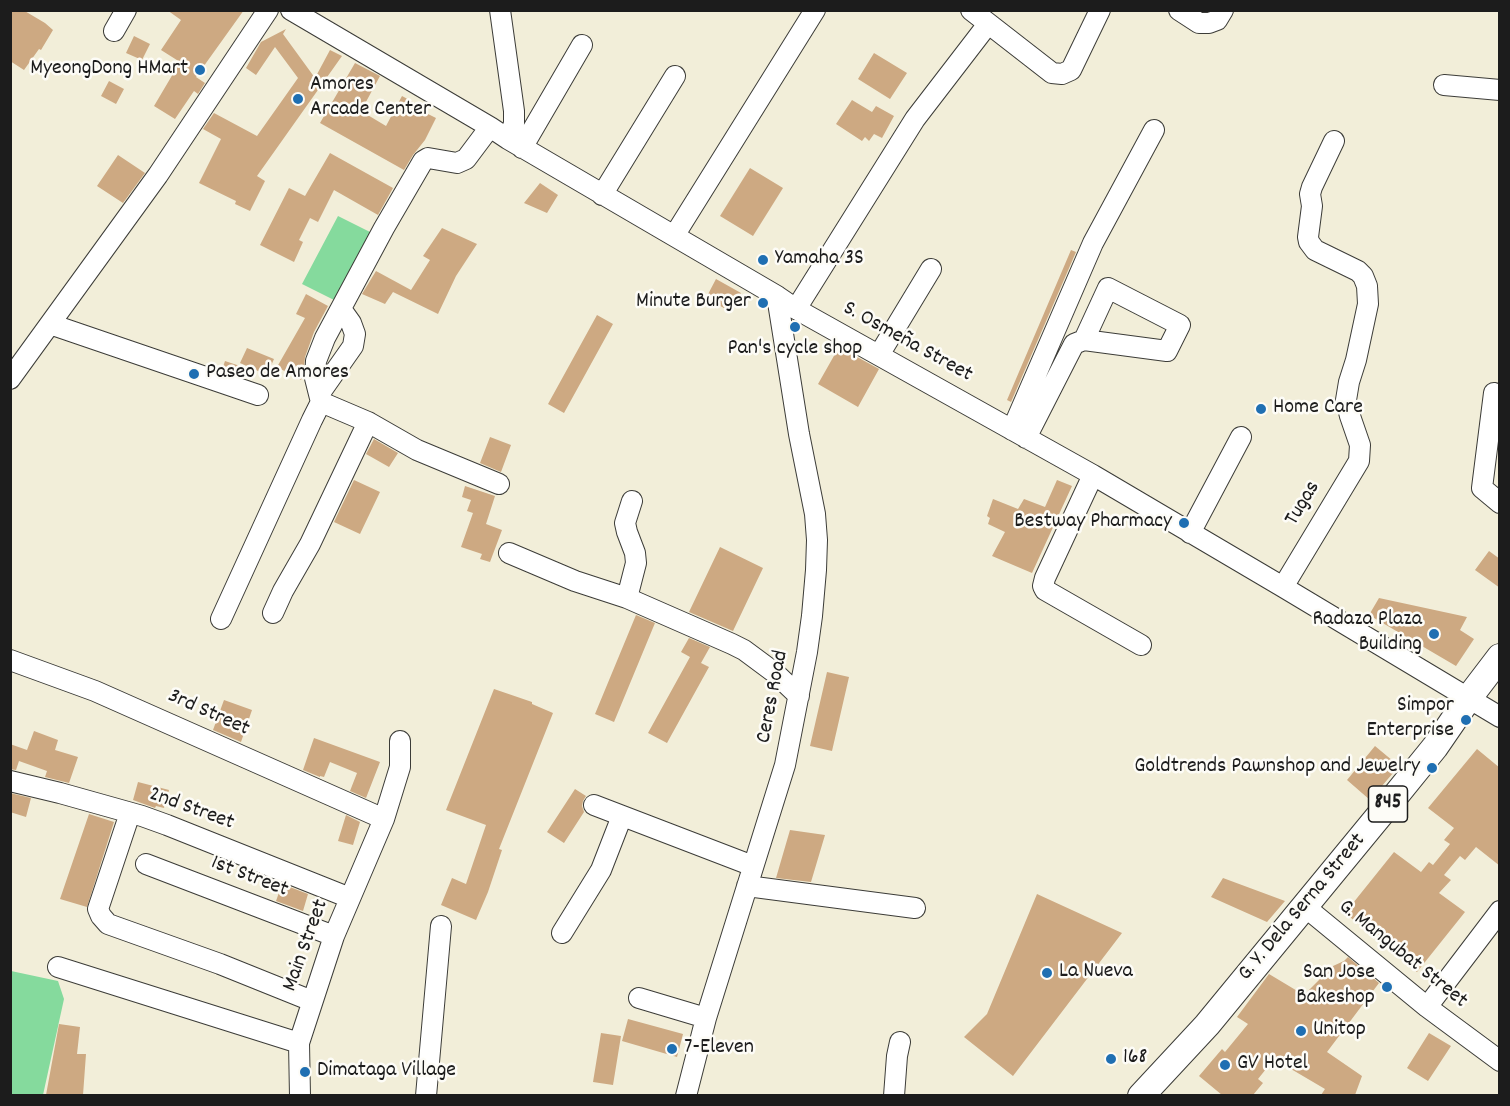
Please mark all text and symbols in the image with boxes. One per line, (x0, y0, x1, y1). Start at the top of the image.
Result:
place label: MyeongDong HMart (30, 57, 188, 83)
marker: MyeongDong HMart (193, 63, 207, 77)
place label: Amores Arcade Center (310, 73, 431, 124)
marker: Amores Arcade Center (291, 92, 305, 106)
place label: Yamaha 3S (775, 247, 864, 273)
marker: Yamaha 3S (756, 253, 770, 267)
place label: Minute Burger (636, 290, 751, 316)
marker: Minute Burger (756, 296, 770, 310)
street label: S. Osmeña Street (838, 297, 976, 389)
marker: Pan's cycle shop (788, 320, 802, 334)
place label: Pan's cycle shop (728, 337, 862, 363)
place label: Paseo de Amores (206, 361, 349, 387)
marker: Paseo de Amores (187, 367, 201, 381)
place label: Home Care (1273, 396, 1363, 422)
marker: Home Care (1254, 402, 1268, 416)
street label: Tugas (1280, 477, 1328, 531)
place label: Bestway Pharmacy (1014, 510, 1172, 536)
marker: Bestway Pharmacy (1177, 516, 1191, 530)
place label: Radaza Plaza Building (1312, 608, 1422, 660)
marker: Radaza Plaza Building (1427, 627, 1441, 641)
street label: Ceres Road (752, 648, 796, 746)
street label: 3rd Street (163, 684, 253, 744)
place label: Simpor Enterprise (1367, 694, 1454, 746)
marker: Simpor Enterprise (1459, 713, 1473, 727)
place label: Goldtrends Pawnshop and Jewelry (1134, 755, 1420, 781)
marker: Goldtrends Pawnshop and Jewelry (1425, 761, 1439, 775)
street label: 2nd Street (145, 782, 237, 838)
road number: 845 (1368, 786, 1408, 822)
street label: G. Y. Dela Serna Street (1234, 829, 1372, 987)
street label: 1st Street (207, 851, 291, 905)
street label: G. Mangubat Street (1332, 895, 1472, 1015)
street label: Main Street (278, 896, 336, 996)
place label: La Nueva (1059, 960, 1133, 986)
place label: San Jose Bakeshop (1296, 961, 1375, 1012)
marker: La Nueva (1040, 966, 1054, 980)
marker: San Jose Bakeshop (1380, 980, 1394, 994)
place label: Unitop (1313, 1018, 1366, 1044)
marker: Unitop (1294, 1024, 1308, 1038)
place label: 7-Eleven (684, 1036, 754, 1062)
marker: 7-Eleven (665, 1042, 679, 1056)
place label: 168 (1123, 1046, 1147, 1072)
marker: 168 (1104, 1052, 1118, 1066)
place label: GV Hotel (1237, 1052, 1308, 1078)
marker: GV Hotel (1218, 1058, 1232, 1072)
place label: Dimataga Village (317, 1059, 456, 1085)
marker: Dimataga Village (298, 1065, 312, 1079)

